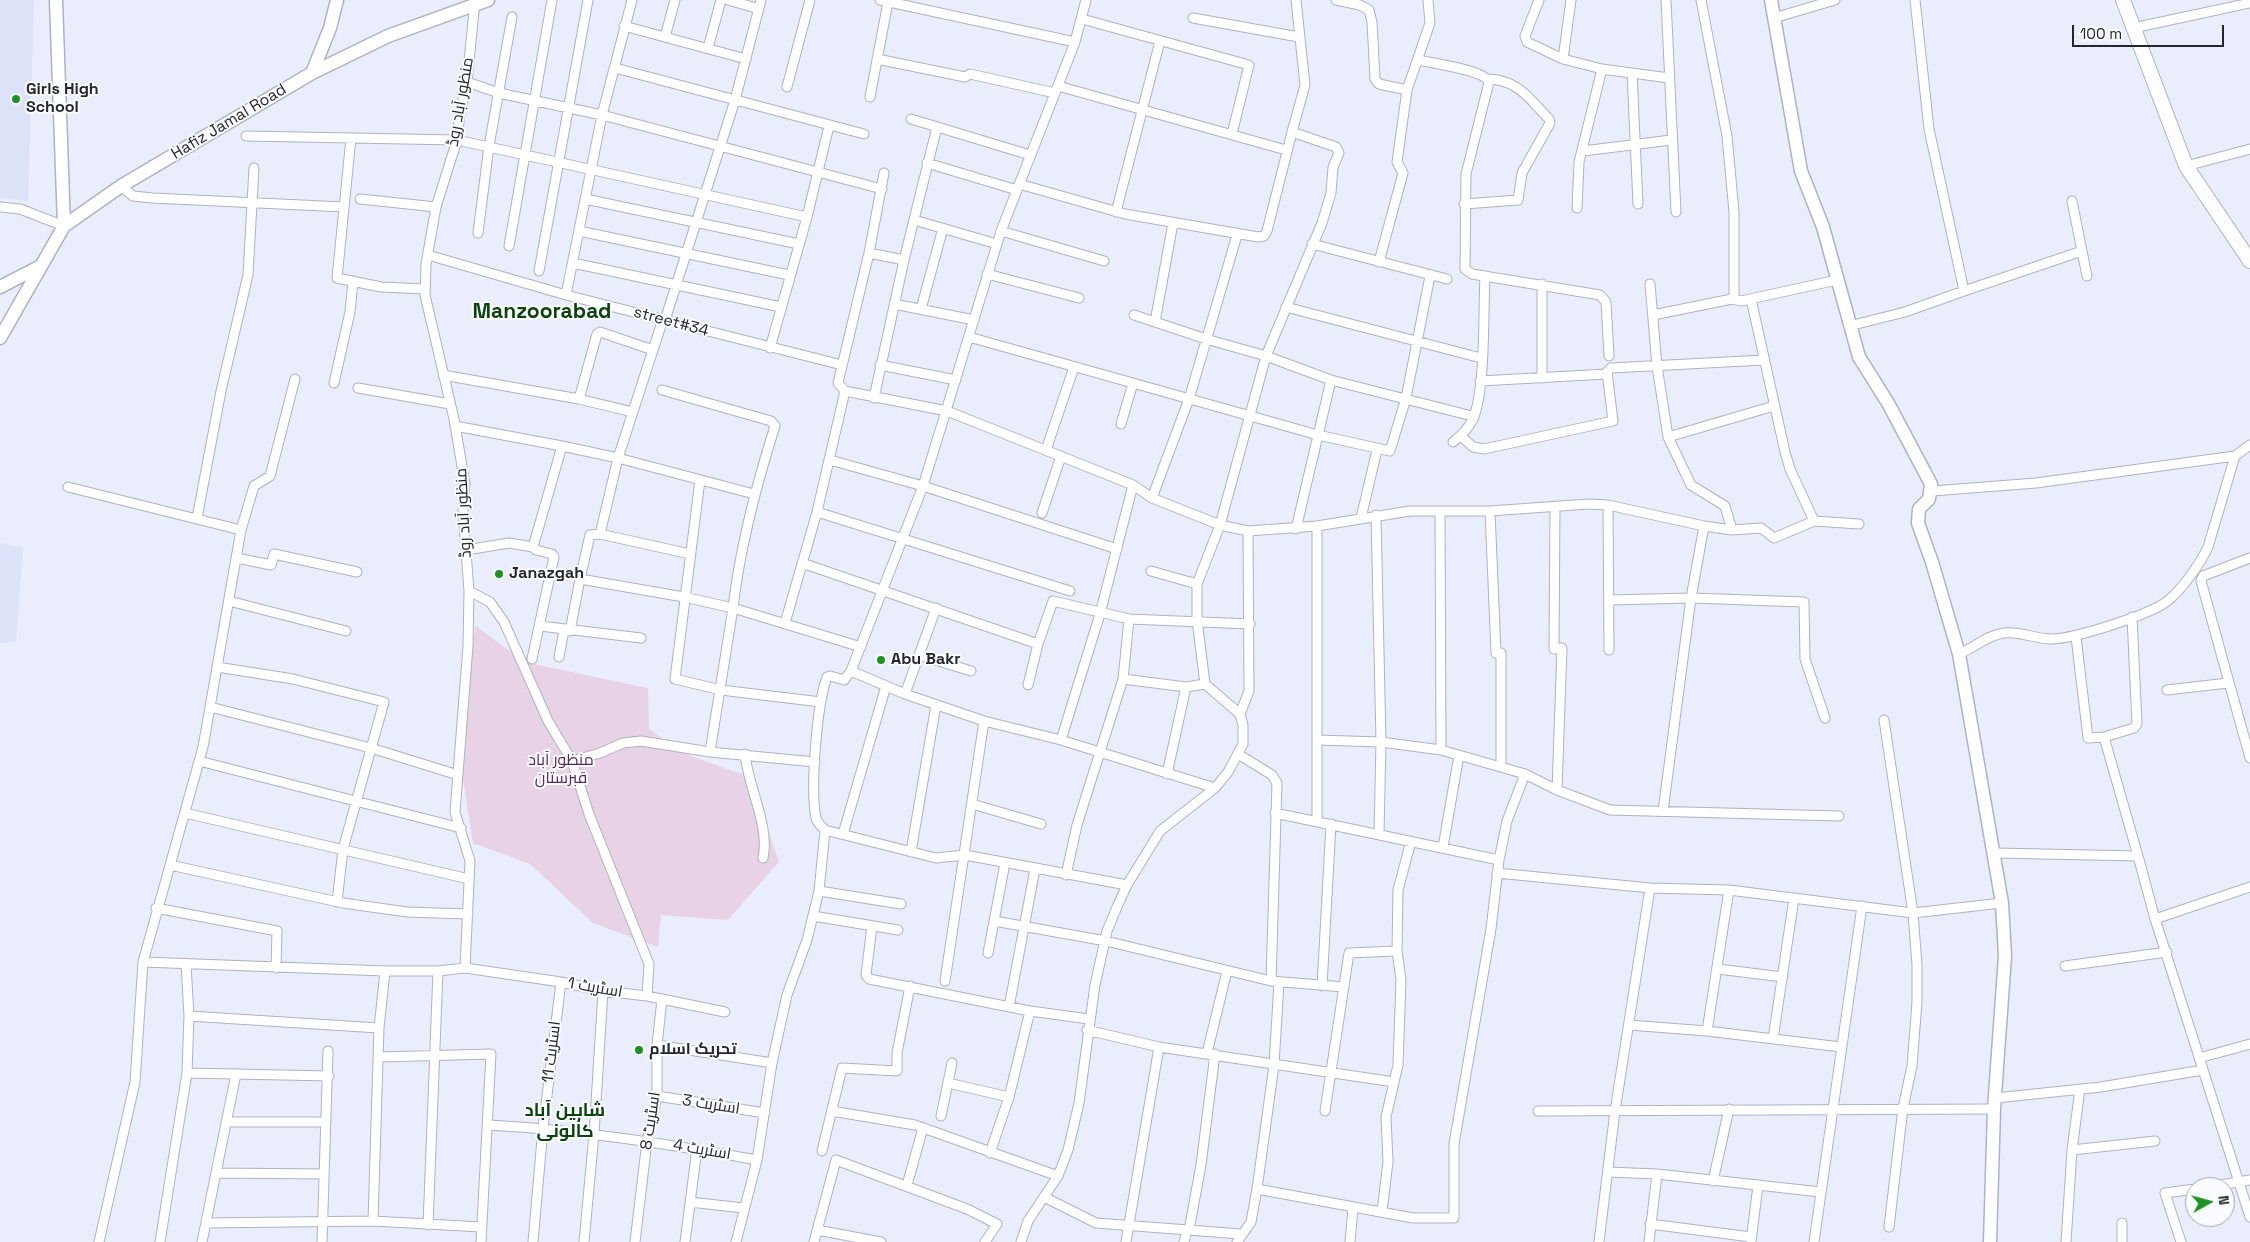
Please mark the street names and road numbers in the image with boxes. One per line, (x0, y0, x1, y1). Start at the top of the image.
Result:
street label: منظور آباد روڈ (444, 56, 478, 148)
street label: Hafiz Jamal Road (168, 80, 290, 164)
street label: street#34 (631, 303, 711, 341)
street label: منظور آباد روڈ (452, 467, 476, 559)
street label: اسٹریٹ 1 (566, 974, 624, 1002)
street label: اسٹریٹ 11 (539, 1020, 565, 1084)
street label: اسٹریٹ 8 (637, 1091, 665, 1151)
street label: اسٹریٹ 3 (681, 1091, 741, 1119)
street label: اسٹریٹ 4 (672, 1135, 732, 1165)

